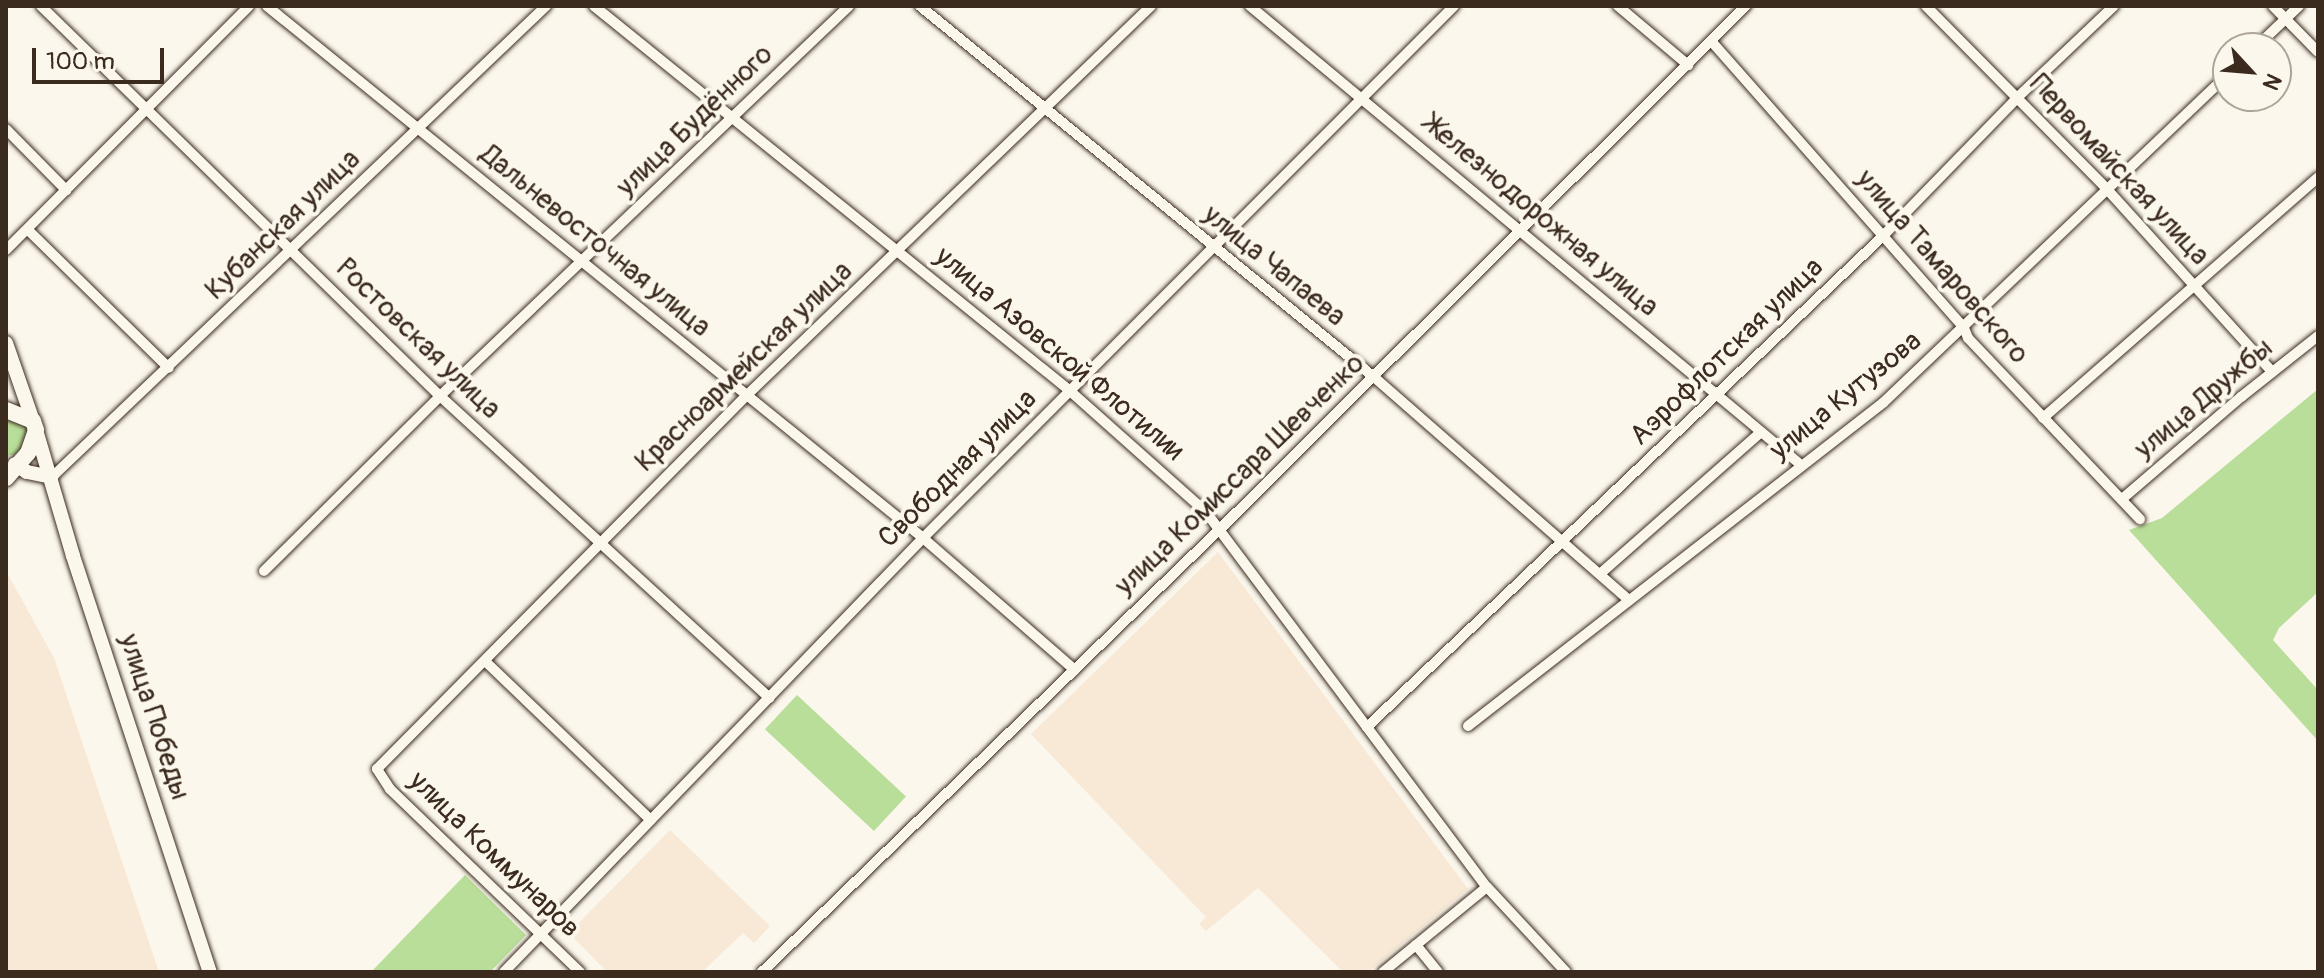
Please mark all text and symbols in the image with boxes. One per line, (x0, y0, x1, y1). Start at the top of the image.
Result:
scale bar (36, 32, 168, 82)
north arrow (2212, 32, 2292, 112)
street label: улица Будённого (610, 38, 780, 204)
text: 100 m (46, 47, 115, 76)
street label: Первомайская улица (2022, 68, 2216, 272)
text: N (2256, 69, 2288, 94)
street label: Железнодорожная улица (1417, 108, 1665, 324)
street label: Дальневосточная улица (473, 138, 717, 344)
street label: Кубанская улица (199, 143, 367, 307)
street label: улица Тамаровского (1849, 163, 2035, 371)
street label: улица Чапаева (1196, 198, 1352, 334)
street label: улица Азовской Флотилии (928, 240, 1190, 468)
street label: Аэрофлотская улица (1623, 251, 1831, 453)
street label: Ростовская улица (329, 252, 507, 426)
street label: Красноармейская улица (629, 255, 859, 479)
street label: улица Кутузова (1763, 325, 1929, 467)
street label: улица Дружбы (2128, 332, 2280, 466)
street label: улица Комиссара Шевченко (1108, 347, 1372, 603)
street label: Свободная улица (872, 383, 1044, 555)
street label: улица Победы (111, 630, 197, 804)
street label: улица Коммунаров (401, 765, 587, 945)

